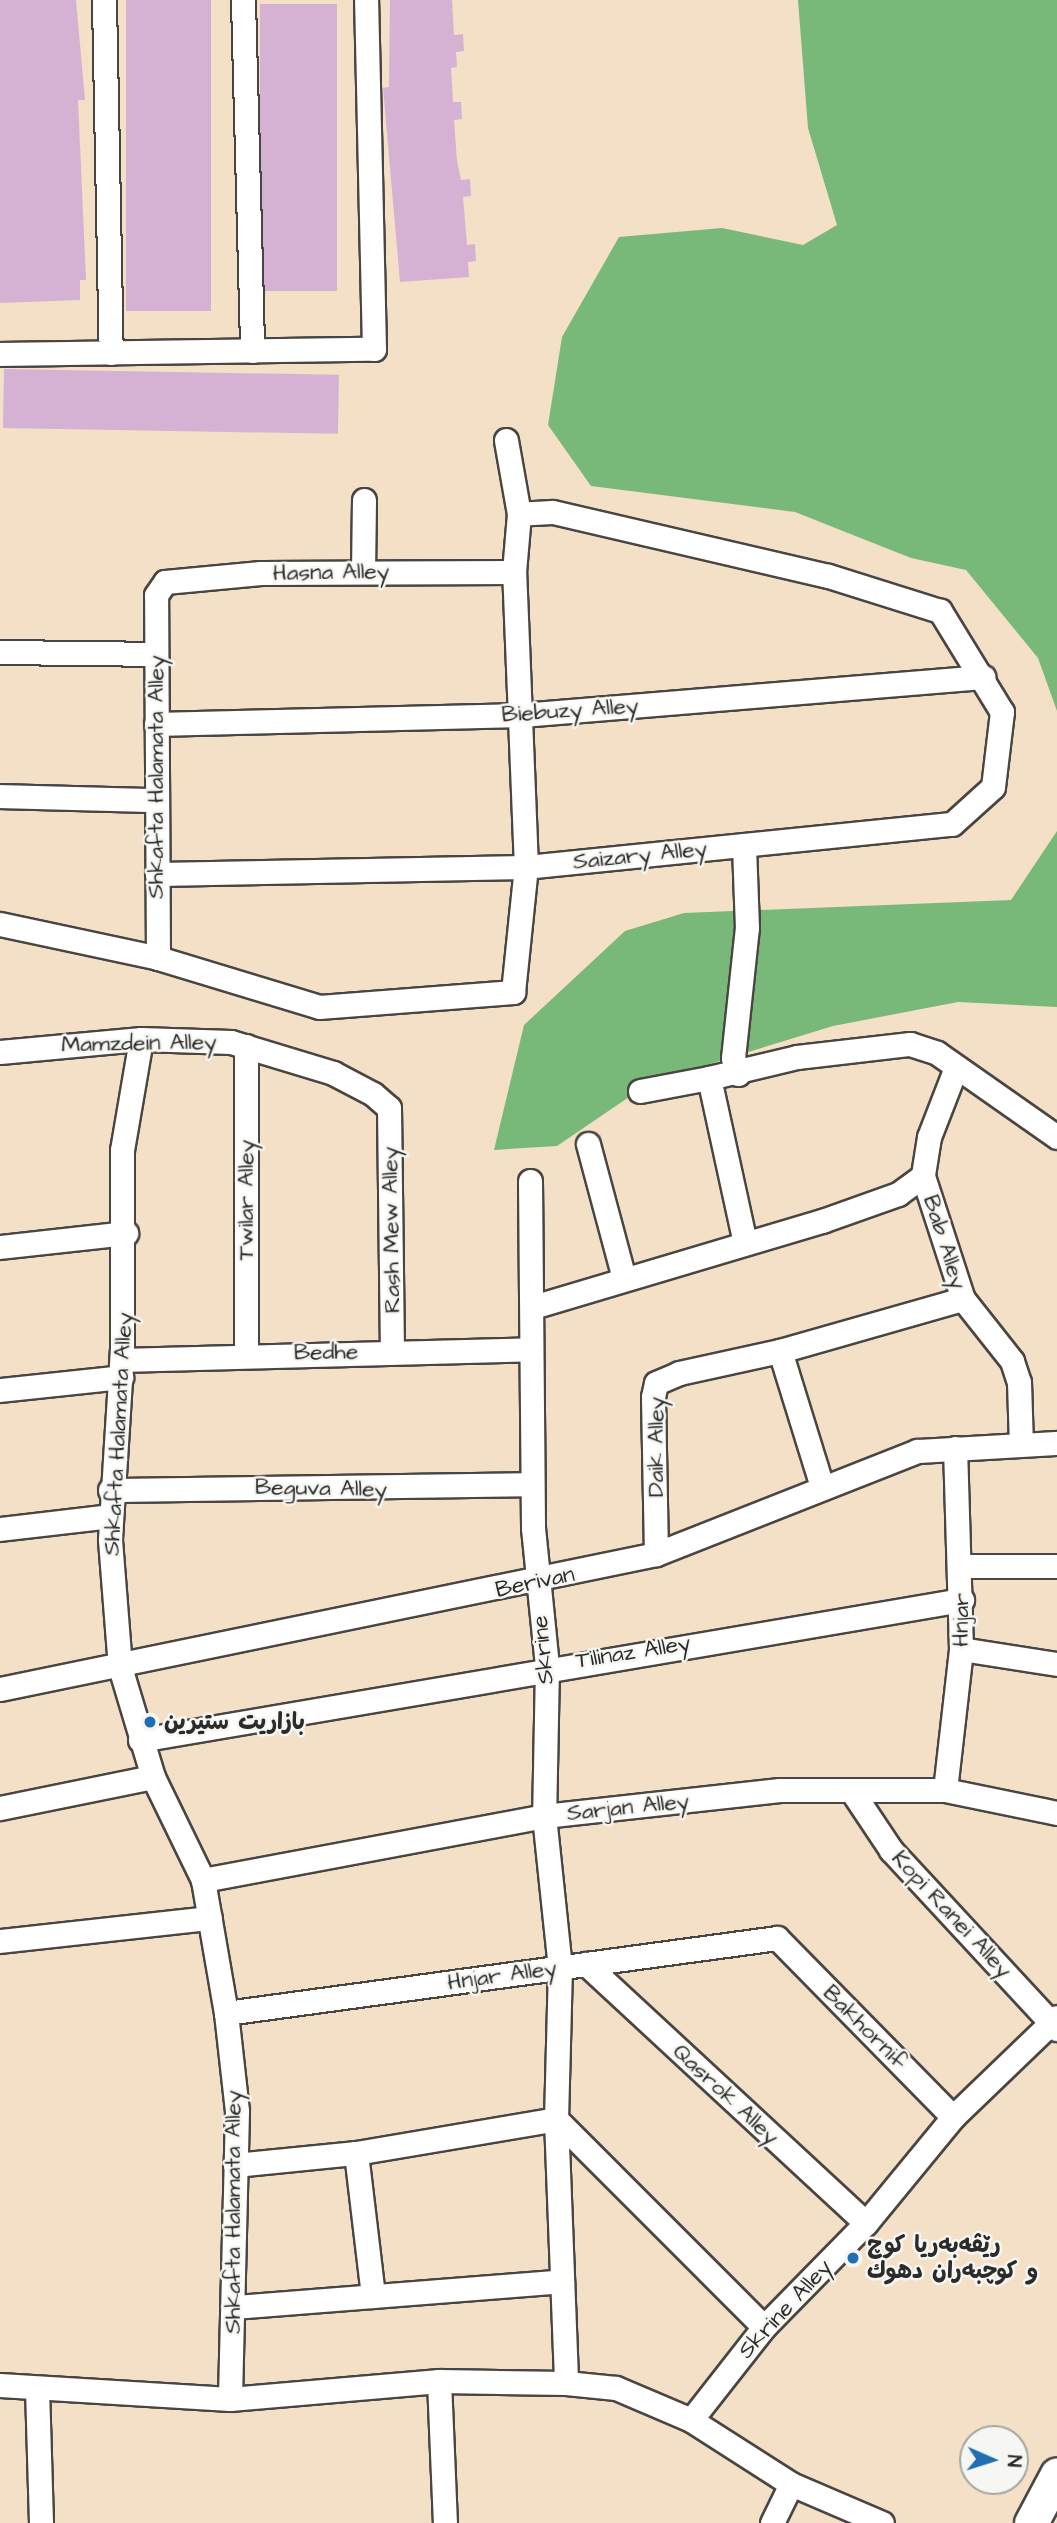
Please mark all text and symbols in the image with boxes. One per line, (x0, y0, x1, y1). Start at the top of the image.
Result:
street label: Hasna Alley (272, 557, 390, 587)
street label: Shkafta Halamata Alley (142, 655, 170, 899)
street label: Biebuzy Alley (501, 691, 639, 729)
street label: Saizary Alley (572, 834, 708, 876)
street label: Mamzdein Alley (61, 1028, 217, 1058)
street label: Twilar Alley (232, 1140, 260, 1260)
street label: Rash Mew Alley (376, 1146, 406, 1314)
street label: Bab Alley (917, 1192, 973, 1292)
street label: Shkafta Halamata Alley (98, 1312, 138, 1556)
street label: Bedhe (294, 1338, 358, 1366)
street label: Daik Alley (642, 1397, 670, 1497)
street label: Beguva Alley (255, 1473, 387, 1503)
street label: Berivan (493, 1560, 577, 1604)
street label: Hnjar (947, 1593, 975, 1647)
street label: Skrine (526, 1614, 560, 1686)
street label: Tilinaz Alley (574, 1629, 692, 1675)
place label: بازاريت ستيرين (164, 1708, 305, 1736)
marker: بازاريت ستيرين (142, 1714, 158, 1730)
street label: Sarjan Alley (566, 1787, 690, 1827)
street label: Kopi Ranei Alley (886, 1845, 1018, 1983)
street label: Hnjar Alley (446, 1954, 558, 1996)
street label: Bakhornif (817, 1979, 913, 2075)
street label: Qasrok Alley (667, 2038, 785, 2150)
street label: Shkafta Halamata Alley (219, 2090, 247, 2334)
place label: رێڤه‌به‌ریا كوچ و كوچبه‌ران دهوك (867, 2231, 1038, 2285)
marker: رێڤه‌به‌ریا كوچ و كوچبه‌ران دهوك (845, 2250, 861, 2266)
street label: Skrine Alley (732, 2254, 838, 2364)
north arrow (959, 2425, 1029, 2495)
text: N (1000, 2454, 1027, 2468)

